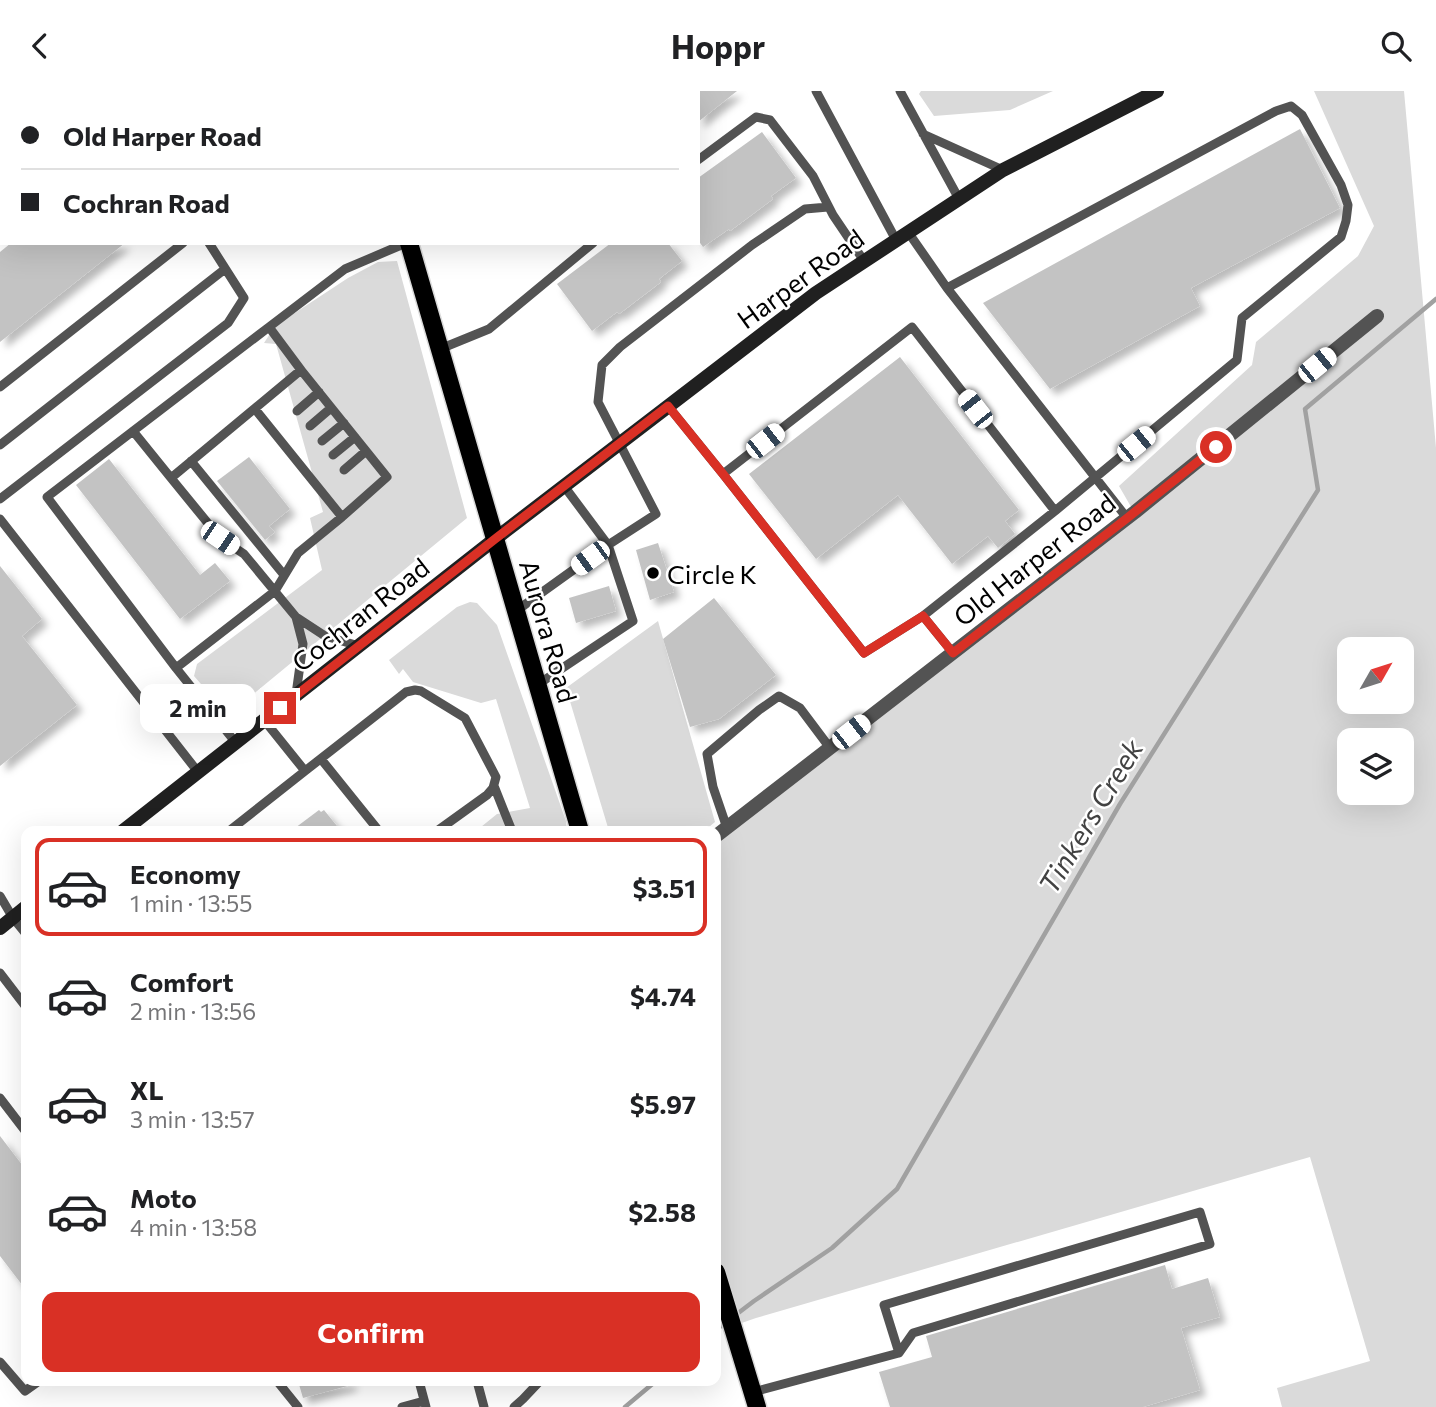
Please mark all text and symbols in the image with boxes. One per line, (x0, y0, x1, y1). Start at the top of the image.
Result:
text: Hoppr (671, 26, 765, 66)
icon: back (21, 27, 59, 65)
icon: search (1377, 27, 1415, 65)
text: Old Harper Road (63, 120, 262, 151)
text: Cochran Road (63, 187, 230, 218)
street label: Harper Road (731, 222, 869, 334)
car (1295, 344, 1340, 386)
car (954, 386, 997, 432)
car (742, 420, 789, 462)
car (1114, 423, 1159, 465)
route start (1200, 431, 1232, 463)
street label: Old Harper Road (947, 486, 1121, 632)
car (197, 518, 244, 558)
car (567, 537, 614, 579)
street label: Cochran Road (285, 551, 435, 677)
street label: Aurora Road (514, 556, 584, 706)
place label: Circle K (667, 558, 757, 589)
marker: Circle K (645, 565, 661, 581)
north arrow (1337, 637, 1414, 714)
map controls (1337, 637, 1414, 805)
callout: 2 min (140, 683, 256, 733)
route end (264, 692, 296, 724)
text: 2 min (169, 694, 227, 722)
car (828, 711, 875, 753)
button: layers (1337, 728, 1414, 805)
water label: Tinkers Creek (1031, 732, 1150, 899)
icon: car (46, 856, 109, 919)
text: Economy (130, 858, 241, 889)
text: $3.51 (632, 872, 696, 903)
text: 1 min · 13:55 (130, 889, 252, 917)
icon: car (46, 964, 109, 1027)
text: Comfort (130, 966, 233, 997)
text: $4.74 (630, 980, 696, 1011)
text: 2 min · 13:56 (130, 997, 256, 1025)
icon: car (46, 1072, 109, 1135)
text: XL (130, 1074, 164, 1105)
text: $5.97 (630, 1088, 696, 1119)
text: 3 min · 13:57 (130, 1105, 255, 1133)
icon: car (46, 1180, 109, 1243)
text: Moto (130, 1182, 197, 1213)
text: $2.58 (628, 1196, 696, 1227)
text: 4 min · 13:58 (130, 1213, 257, 1241)
button: Confirm (42, 1292, 700, 1372)

